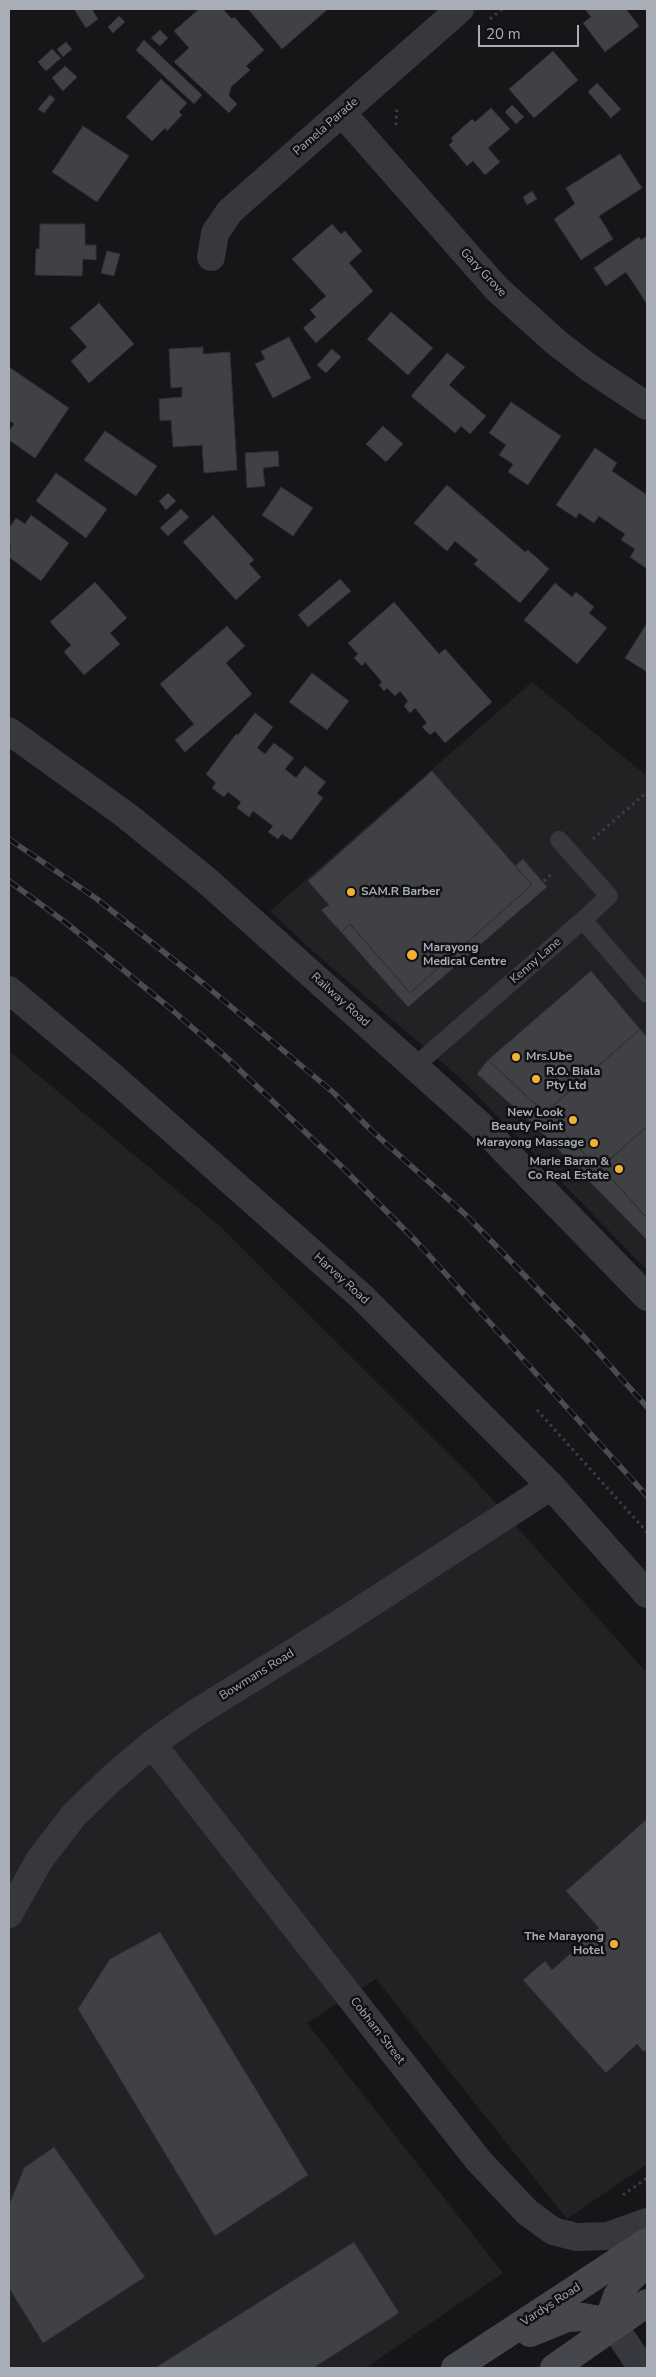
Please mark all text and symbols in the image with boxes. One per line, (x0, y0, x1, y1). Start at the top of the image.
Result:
scale bar (481, 15, 582, 47)
text: 20 m (486, 24, 521, 44)
street label: Pamela Parade (291, 95, 361, 159)
street label: Gary Grove (457, 246, 509, 300)
place label: SAM.R Barber (361, 885, 440, 899)
marker: SAM.R Barber (345, 886, 357, 898)
street label: Kenny Lane (508, 935, 564, 987)
place label: Marayong Medical Centre (423, 941, 506, 969)
marker: Marayong Medical Centre (405, 948, 419, 962)
street label: Railway Road (308, 970, 372, 1030)
place label: Mrs.Ube (526, 1050, 572, 1064)
marker: Mrs.Ube (510, 1051, 522, 1063)
place label: R.O. Biala Pty Ltd (546, 1065, 600, 1093)
marker: R.O. Biala Pty Ltd (530, 1073, 542, 1085)
place label: New Look Beauty Point (491, 1106, 563, 1134)
marker: New Look Beauty Point (567, 1114, 579, 1126)
place label: Marayong Massage (476, 1136, 584, 1150)
marker: Marayong Massage (588, 1137, 600, 1149)
place label: Marie Baran & Co Real Estate (528, 1155, 609, 1183)
marker: Marie Baran & Co Real Estate (613, 1163, 625, 1175)
street label: Harvey Road (310, 1250, 372, 1308)
street label: Bowmans Road (217, 1646, 297, 1704)
place label: The Marayong Hotel (524, 1930, 604, 1958)
marker: The Marayong Hotel (608, 1938, 620, 1950)
street label: Cobham Street (347, 1995, 407, 2067)
street label: Vardys Road (519, 2280, 583, 2330)

